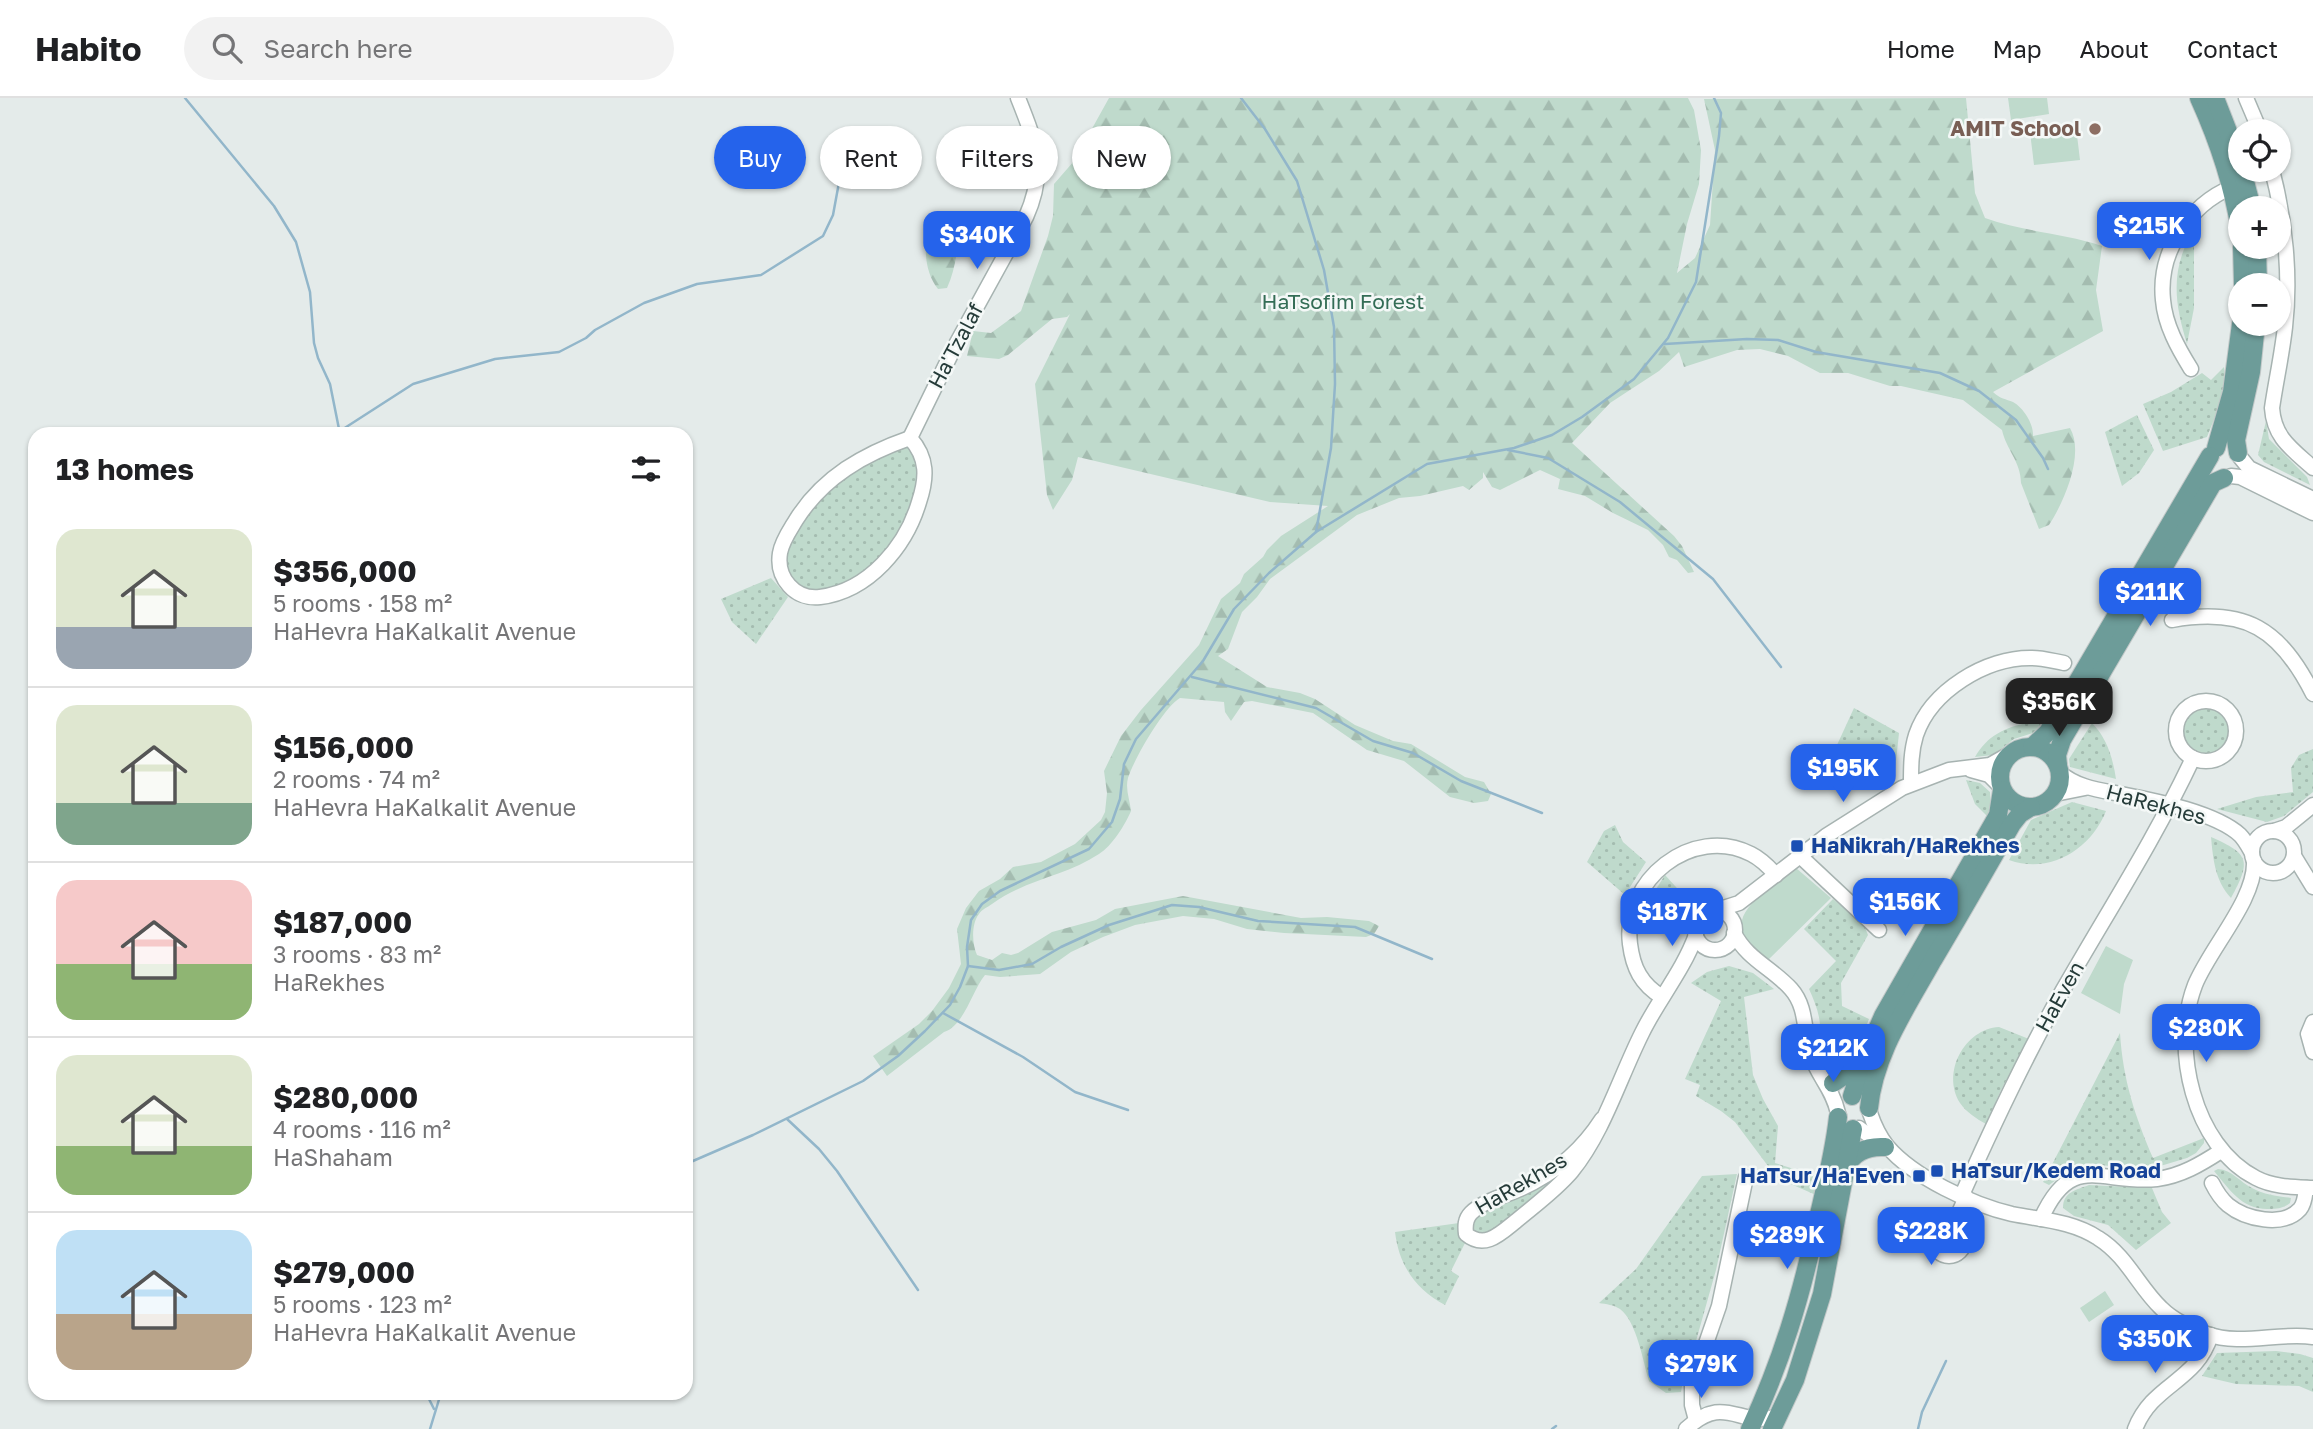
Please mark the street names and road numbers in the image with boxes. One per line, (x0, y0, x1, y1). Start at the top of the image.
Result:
street label: Ha'Tzalaf (922, 298, 989, 393)
street label: HaRekhes (2104, 778, 2209, 830)
street label: HaEven (2029, 957, 2089, 1036)
street label: HaRekhes (1470, 1146, 1571, 1220)

